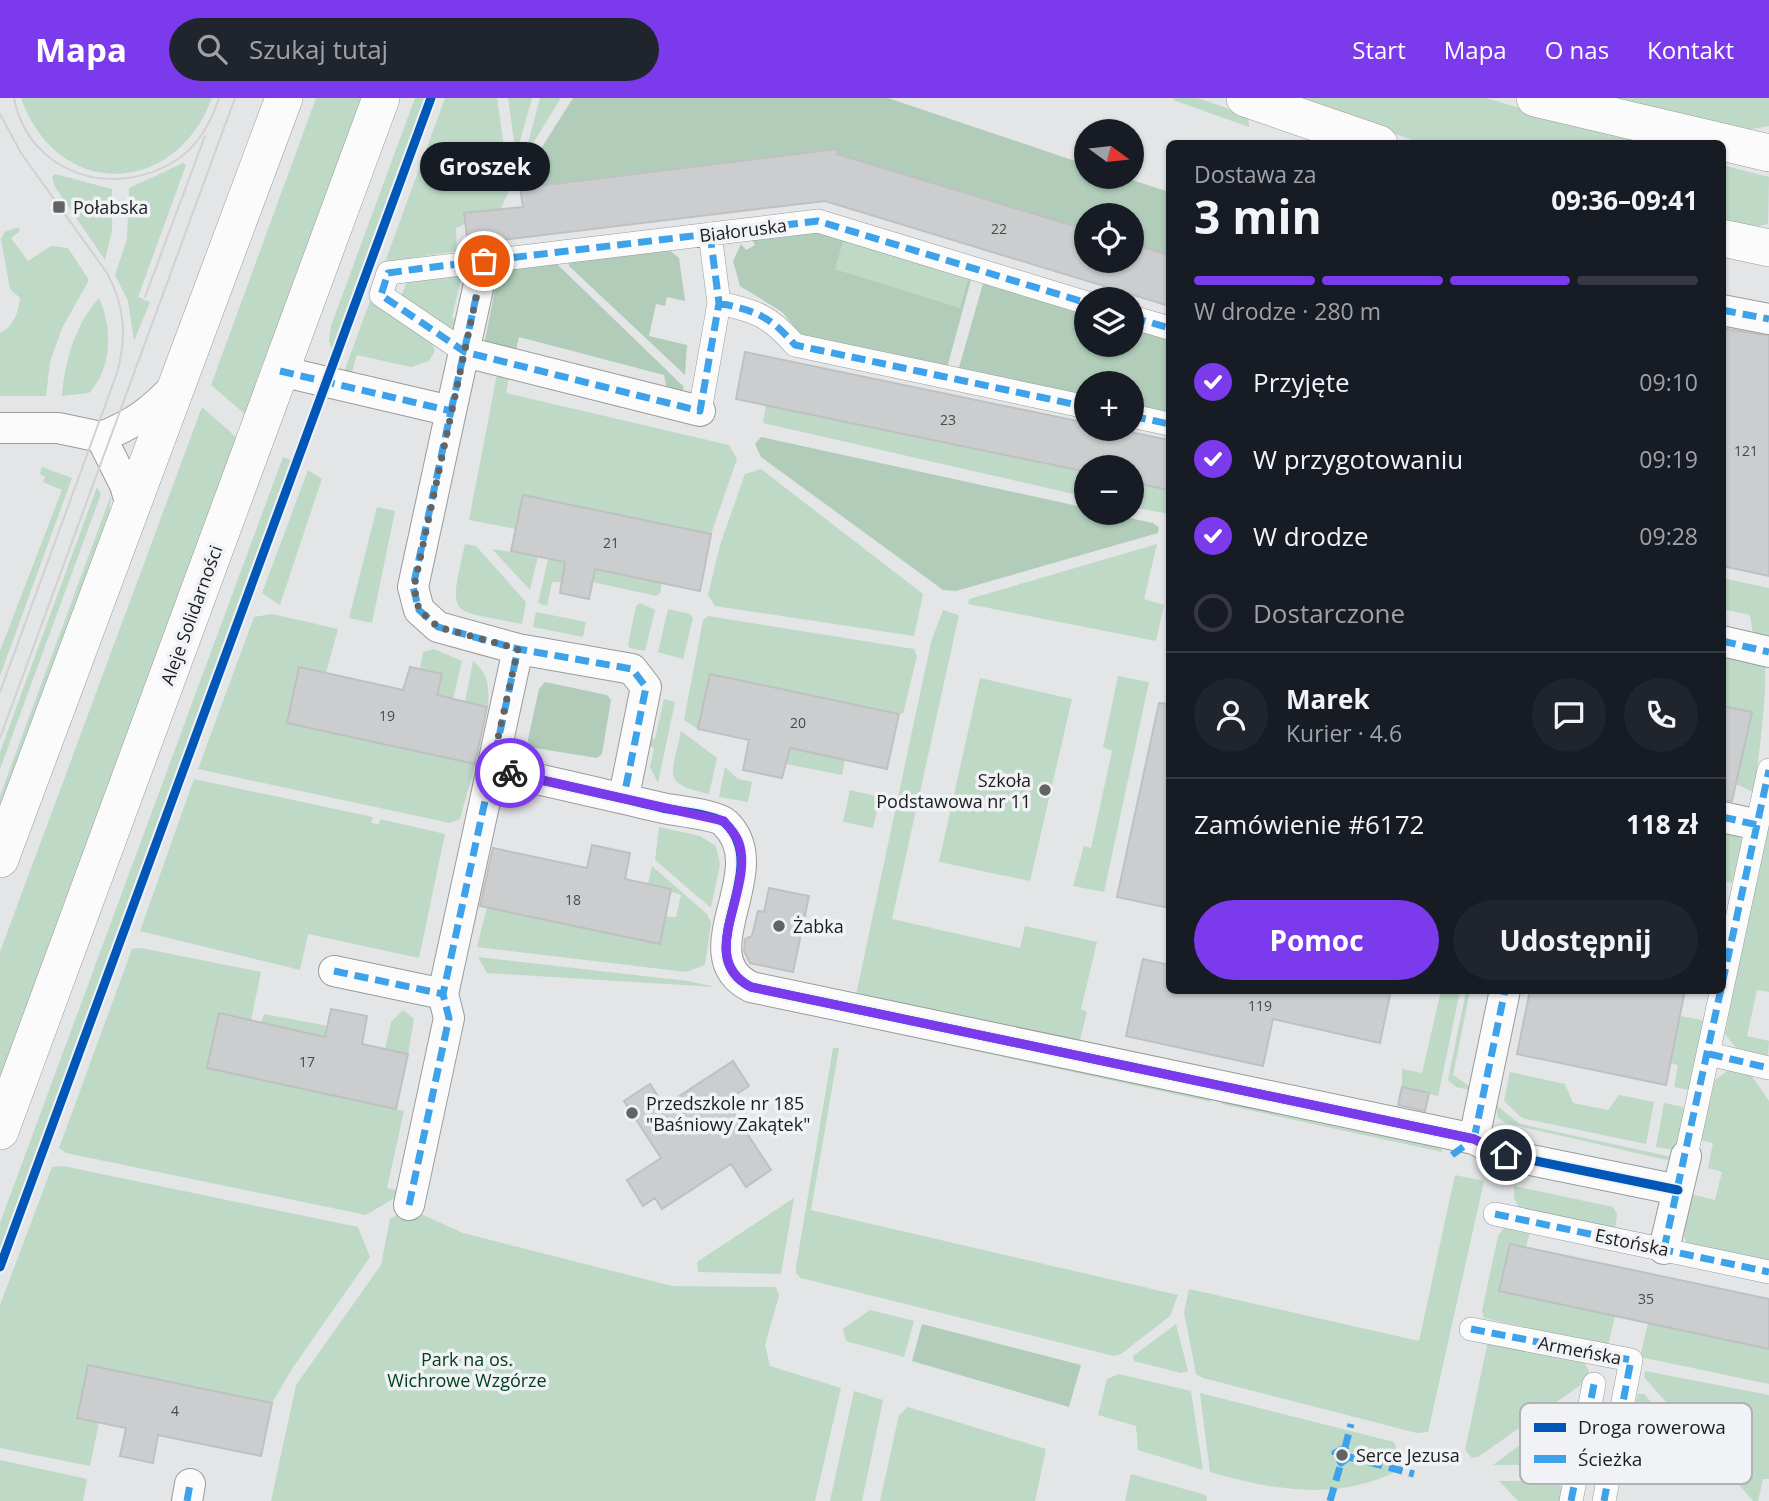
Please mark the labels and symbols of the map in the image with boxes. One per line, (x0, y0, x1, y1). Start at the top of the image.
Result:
north arrow (1074, 119, 1144, 189)
callout: Groszek (419, 142, 549, 191)
place label: Połabska (73, 195, 148, 219)
marker: Połabska (51, 199, 67, 215)
street label: Białoruska (698, 213, 788, 247)
house number: 22 (991, 219, 1007, 238)
pin (454, 231, 514, 291)
house number: 23 (940, 410, 956, 429)
house number: 121 (1734, 441, 1758, 460)
house number: 21 (603, 533, 619, 552)
street label: Aleje Solidarności (155, 542, 227, 688)
house number: 19 (379, 706, 395, 725)
house number: 20 (790, 713, 806, 732)
courier (475, 738, 545, 808)
place label: Szkoła Podstawowa nr 11 (876, 768, 1031, 813)
marker: Szkoła Podstawowa nr 11 (1037, 782, 1053, 798)
house number: 18 (565, 890, 581, 909)
place label: Żabka (793, 914, 844, 938)
marker: Żabka (771, 918, 787, 934)
house number: 119 (1248, 996, 1272, 1015)
house number: 17 (299, 1052, 315, 1071)
place label: Przedszkole nr 185 "Baśniowy Zakątek" (646, 1091, 810, 1136)
marker: Przedszkole nr 185 "Baśniowy Zakątek" (624, 1105, 640, 1121)
pin (1476, 1125, 1536, 1185)
street label: Estońska (1593, 1222, 1671, 1262)
house number: 35 (1638, 1289, 1654, 1308)
street label: Armeńska (1536, 1330, 1624, 1370)
park label: Park na os. Wichrowe Wzgórze (387, 1347, 547, 1392)
house number: 4 (171, 1401, 179, 1420)
legend (1520, 1403, 1752, 1484)
text: Droga rowerowa (1578, 1414, 1726, 1440)
place label: Serce Jezusa (1356, 1443, 1460, 1467)
text: Ścieżka (1578, 1446, 1642, 1472)
marker: Serce Jezusa (1334, 1447, 1350, 1463)

